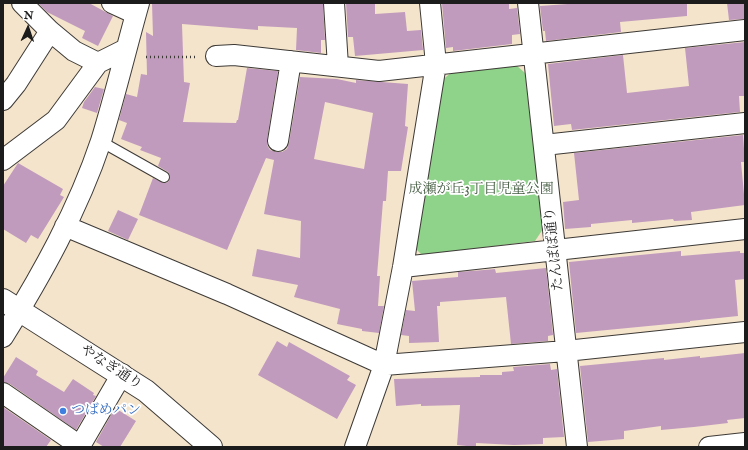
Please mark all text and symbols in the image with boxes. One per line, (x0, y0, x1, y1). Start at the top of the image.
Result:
north arrow (8, 8, 48, 48)
text: N (24, 9, 34, 23)
park label: 成瀬が丘3丁目児童公園 (408, 182, 554, 198)
street label: たんぽぽ通り (542, 206, 568, 292)
street label: やなぎ通り (77, 342, 145, 394)
place label: つばめパン (71, 403, 141, 419)
marker: つばめパン (58, 406, 68, 416)

